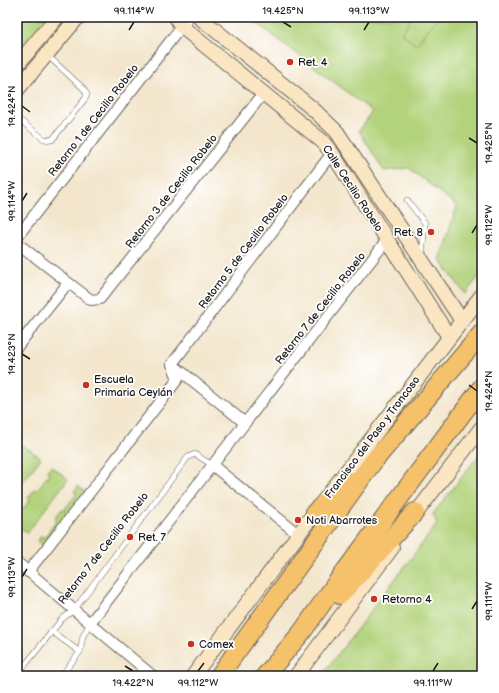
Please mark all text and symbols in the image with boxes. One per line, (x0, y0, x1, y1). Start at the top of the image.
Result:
text: 99.114°W (114, 5, 154, 17)
text: 19.425°N (262, 5, 304, 17)
text: 99.113°W (349, 5, 389, 17)
place label: Ret. 4 (298, 56, 328, 69)
marker: Ret. 4 (285, 57, 295, 67)
street label: Retorno 1 de Cecilio Robelo (46, 62, 141, 179)
text: 19.424°N (6, 85, 18, 127)
text: 19.425°N (483, 122, 495, 164)
street label: Retorno 3 de Cecilio Robelo (123, 132, 220, 251)
street label: Calle Cecilio Robelo (320, 142, 385, 234)
text: 99.114°W (6, 181, 18, 221)
street label: Retorno 5 de Cecilio Robelo (196, 191, 291, 311)
text: 99.112°W (483, 205, 495, 245)
place label: Ret. 8 (394, 226, 423, 239)
marker: Ret. 8 (426, 227, 436, 237)
street label: Retorno 7 de Cecilio Robelo (273, 250, 368, 367)
text: 19.423°N (6, 333, 18, 375)
text: 19.424°N (483, 370, 495, 412)
place label: Escuela Primaria Ceylán (94, 373, 173, 399)
street label: Francisco del Paso y Troncoso (322, 374, 423, 501)
marker: Escuela Primaria Ceylán (81, 380, 91, 390)
street label: Retorno 7 de Cecilio Robelo (56, 490, 151, 607)
place label: Noti Abarrotes (306, 514, 378, 527)
marker: Noti Abarrotes (293, 515, 303, 525)
place label: Ret. 7 (138, 531, 167, 544)
marker: Ret. 7 (125, 532, 135, 542)
text: 99.113°W (6, 557, 18, 597)
text: 99.111°W (483, 582, 495, 620)
place label: Retorno 4 (382, 593, 432, 606)
marker: Retorno 4 (369, 594, 379, 604)
place label: Comex (199, 638, 234, 651)
marker: Comex (186, 639, 196, 649)
text: 19.422°N (112, 677, 154, 689)
text: 99.112°W (178, 677, 218, 689)
text: 99.111°W (414, 677, 452, 689)

